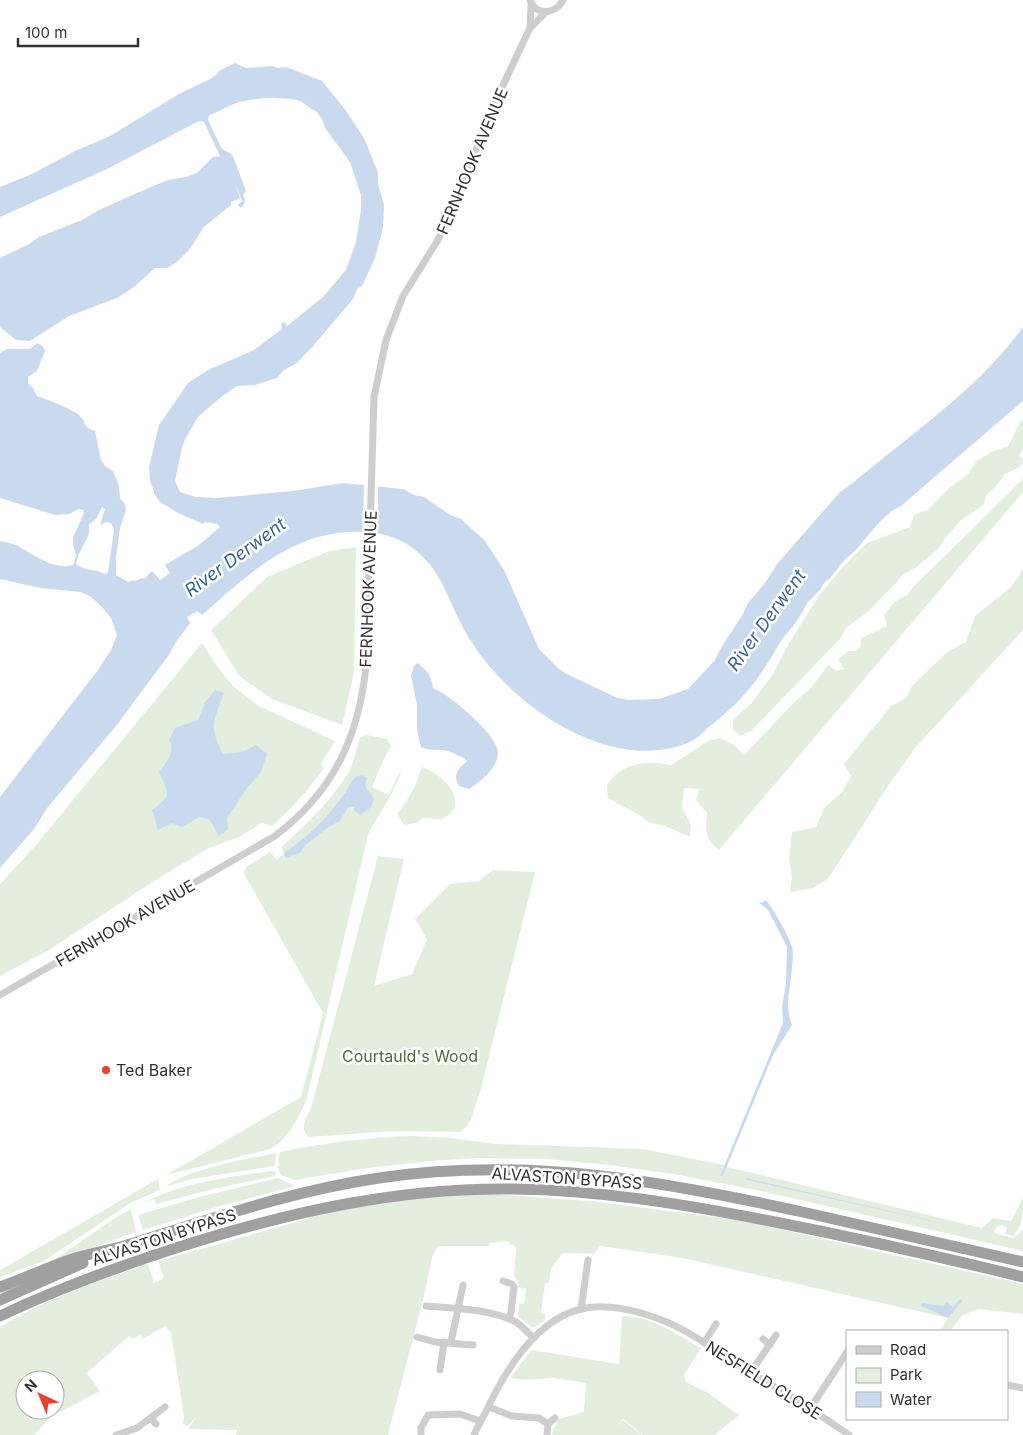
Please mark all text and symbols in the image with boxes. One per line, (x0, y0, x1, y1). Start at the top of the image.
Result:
scale bar (18, 15, 138, 47)
text: 100 m (25, 23, 67, 42)
street label: FERNHOOK AVENUE (432, 85, 512, 237)
street label: FERNHOOK AVENUE (355, 510, 381, 668)
water label: River Derwent (180, 513, 290, 601)
water label: River Derwent (722, 565, 810, 675)
street label: FERNHOOK AVENUE (52, 875, 198, 971)
park label: Courtauld's Wood (342, 1046, 478, 1066)
place label: Ted Baker (116, 1060, 192, 1080)
marker: Ted Baker (100, 1064, 112, 1076)
street label: ALVASTON BYPASS (491, 1163, 643, 1193)
street label: ALVASTON BYPASS (89, 1204, 239, 1270)
legend (846, 1330, 1008, 1420)
street label: NESFIELD CLOSE (702, 1336, 826, 1424)
text: Road (890, 1340, 926, 1359)
text: Park (890, 1365, 923, 1384)
north arrow (15, 1370, 65, 1420)
text: N (21, 1375, 40, 1395)
text: Water (890, 1390, 932, 1409)

